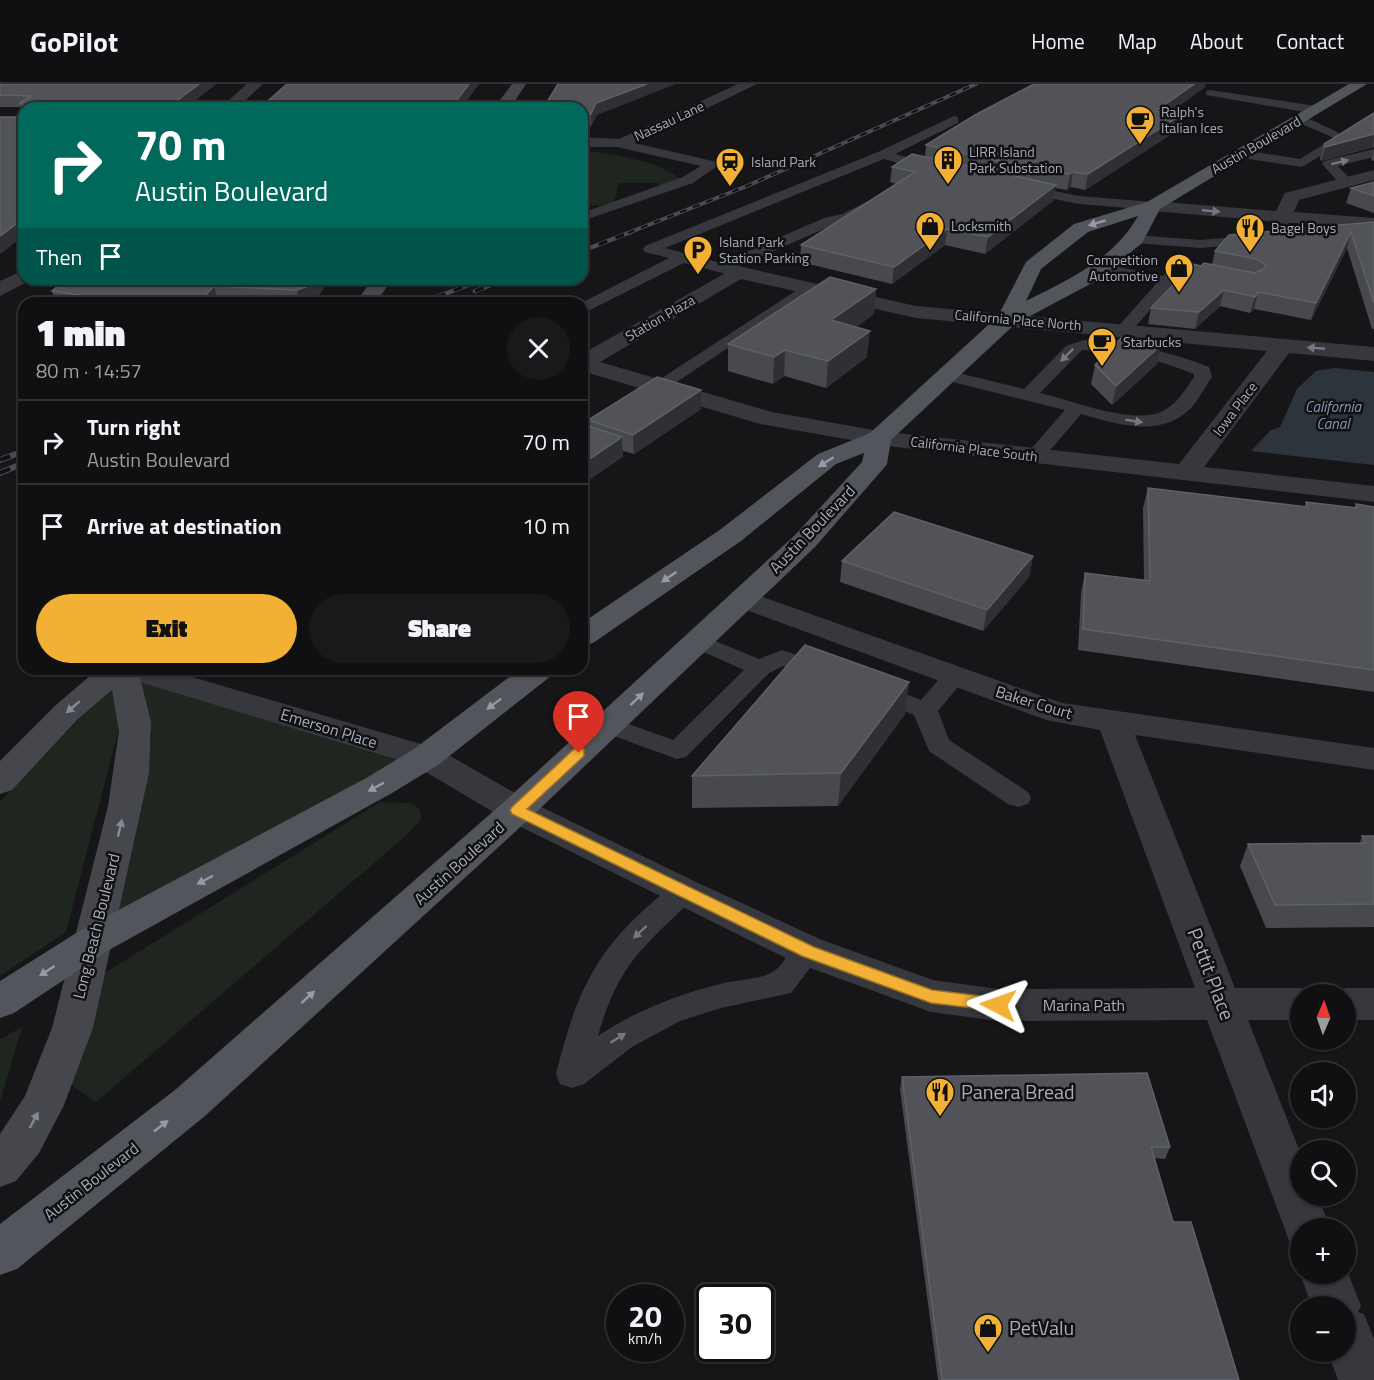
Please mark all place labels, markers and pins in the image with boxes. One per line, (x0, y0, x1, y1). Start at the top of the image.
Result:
place label: Ralph's Italian Ices (1161, 101, 1223, 138)
cafe icon: Ralph's Italian Ices (1124, 104, 1156, 146)
place label: LIRR Island Park Substation (969, 141, 1063, 178)
building icon: LIRR Island Park Substation (932, 144, 964, 186)
station icon: Island Park (714, 146, 746, 188)
place label: Island Park (751, 151, 816, 172)
shop icon: Locksmith (914, 210, 946, 252)
restaurant icon: Bagel Boys (1234, 212, 1266, 254)
place label: Locksmith (951, 215, 1012, 236)
place label: Bagel Boys (1271, 217, 1336, 238)
place label: Island Park Station Parking (719, 231, 809, 268)
parking icon: Island Park Station Parking (682, 234, 714, 276)
place label: Competition Automotive (1086, 249, 1158, 286)
shop icon: Competition Automotive (1163, 252, 1195, 294)
cafe icon: Starbucks (1086, 326, 1118, 368)
place label: Starbucks (1123, 331, 1181, 352)
pin (553, 691, 604, 753)
restaurant icon: Panera Bread (924, 1076, 956, 1118)
place label: Panera Bread (961, 1076, 1075, 1107)
shop icon: PetValu (972, 1312, 1004, 1354)
place label: PetValu (1009, 1312, 1074, 1343)

